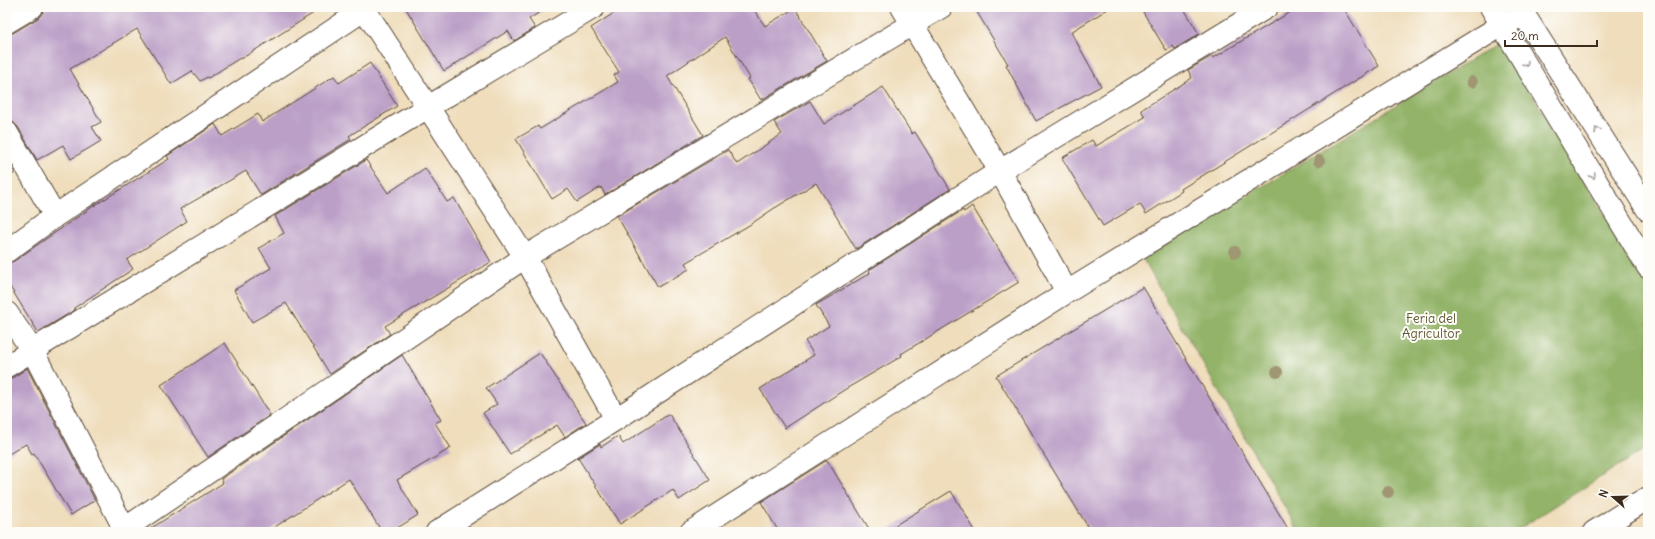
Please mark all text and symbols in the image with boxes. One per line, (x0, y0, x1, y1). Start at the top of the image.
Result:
scale bar (1505, 22, 1597, 48)
text: 20 m (1511, 28, 1539, 43)
one-way arrow (1521, 60, 1528, 67)
one-way arrow (1594, 127, 1602, 134)
one-way arrow (1588, 172, 1595, 179)
park label: Feria del Agricultor (1402, 310, 1461, 342)
north arrow (1593, 477, 1633, 517)
text: N (1596, 488, 1611, 500)

